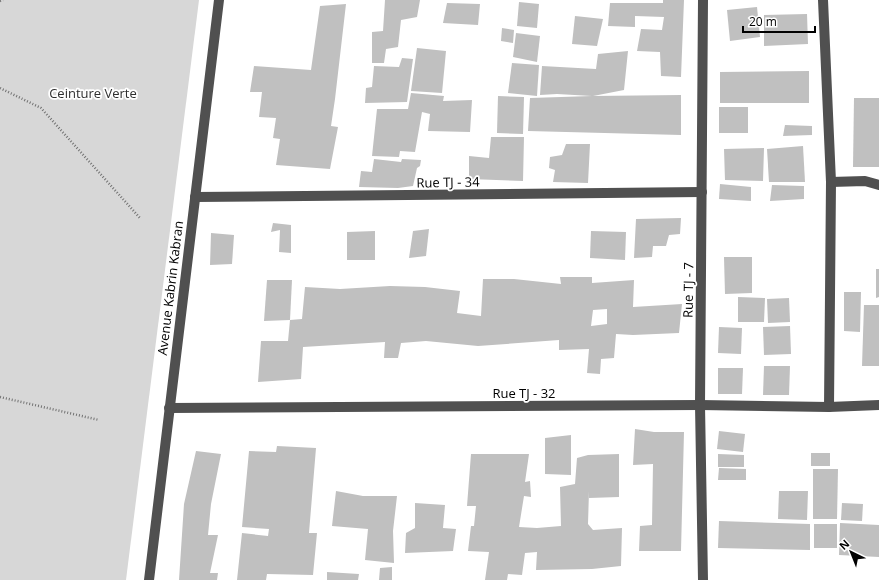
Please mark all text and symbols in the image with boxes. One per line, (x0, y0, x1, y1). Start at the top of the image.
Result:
scale bar (743, 8, 815, 34)
text: 20 m (749, 13, 777, 30)
park label: Ceinture Verte (49, 84, 137, 102)
street label: Rue TJ - 34 (416, 172, 480, 192)
street label: Avenue Kabrin Kabran (153, 220, 187, 356)
street label: Rue TJ - 7 (679, 262, 697, 318)
street label: Rue TJ - 32 (492, 384, 556, 402)
north arrow (831, 532, 871, 572)
text: N (835, 536, 852, 553)

